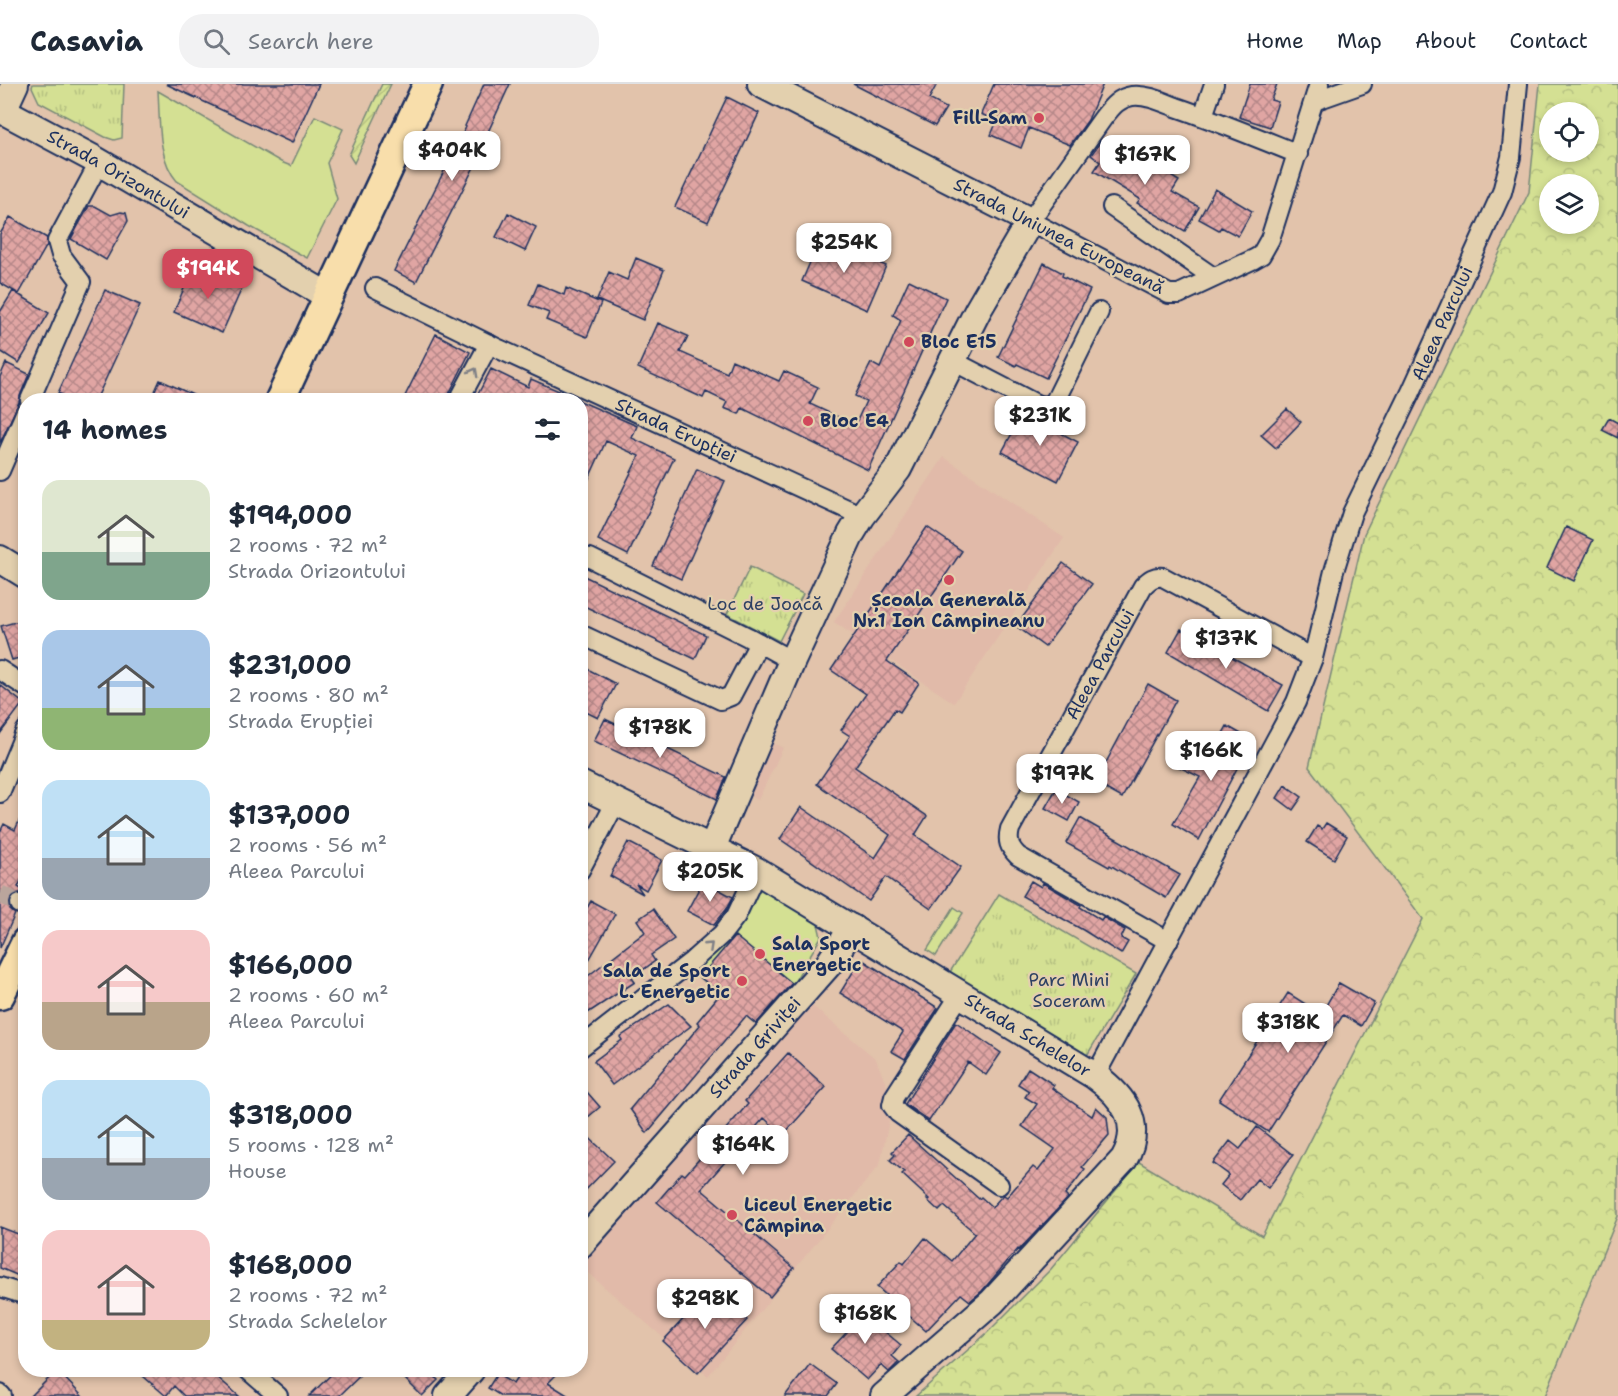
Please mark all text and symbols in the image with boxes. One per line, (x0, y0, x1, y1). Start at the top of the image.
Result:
search box (179, 14, 599, 68)
text: Casavia (30, 22, 143, 60)
icon: search (200, 25, 233, 58)
text: Search here (248, 27, 374, 56)
text: Home (1246, 27, 1304, 55)
text: Map (1337, 27, 1382, 55)
text: About (1415, 27, 1476, 55)
text: Contact (1509, 27, 1588, 55)
map controls (1539, 102, 1599, 234)
button: locate (1539, 102, 1599, 162)
place label: Fill-Sam (953, 106, 1028, 130)
marker: Fill-Sam (1032, 111, 1046, 125)
street label: Strada Orizontului (43, 124, 194, 224)
pin: $404K (410, 131, 494, 182)
pin: $167K (1103, 135, 1187, 186)
text: $404K (417, 137, 487, 163)
text: $167K (1114, 141, 1176, 167)
street label: Strada Uniunea Europeană (949, 172, 1169, 300)
button: layers (1539, 174, 1599, 234)
pin: $254K (802, 223, 886, 274)
text: $254K (810, 229, 878, 255)
pin: $194K (166, 249, 250, 300)
text: $194K (176, 255, 240, 281)
street label: Aleea Parcului (1406, 262, 1479, 384)
place label: Bloc E15 (921, 330, 996, 354)
marker: Bloc E15 (902, 335, 916, 349)
one-way arrow (467, 368, 478, 378)
street label: Strada Erupției (611, 392, 741, 469)
pin: $231K (998, 396, 1082, 447)
text: $231K (1009, 402, 1071, 428)
place label: Bloc E4 (820, 409, 889, 433)
text: 14 homes (42, 412, 168, 447)
icon: filters (531, 413, 564, 446)
marker: Bloc E4 (801, 414, 815, 428)
text: $194,000 (228, 497, 352, 532)
icon: home (90, 504, 162, 576)
text: 2 rooms · 72 m² (228, 532, 387, 558)
text: Strada Orizontului (228, 558, 406, 584)
marker: Școala Generală Nr.1 Ion Câmpineanu (942, 573, 956, 587)
place label: Școala Generală Nr.1 Ion Câmpineanu (853, 588, 1045, 633)
park label: Loc de Joacă (707, 592, 823, 616)
street label: Aleea Parcului (1060, 605, 1140, 724)
pin: $137K (1184, 619, 1268, 670)
text: $137K (1195, 625, 1257, 651)
text: $231,000 (228, 647, 352, 682)
icon: home (90, 654, 162, 726)
text: 2 rooms · 80 m² (228, 682, 389, 708)
text: Strada Erupției (228, 708, 373, 734)
pin: $178K (618, 708, 702, 759)
text: $178K (628, 714, 692, 740)
pin: $166K (1169, 731, 1253, 782)
text: $166K (1179, 737, 1243, 763)
pin: $197K (1020, 754, 1104, 805)
text: $197K (1030, 760, 1094, 786)
text: $137,000 (228, 797, 350, 832)
icon: home (90, 804, 162, 876)
text: 2 rooms · 56 m² (228, 832, 387, 858)
pin: $205K (668, 852, 752, 903)
text: Aleea Parcului (228, 858, 365, 884)
text: $205K (677, 858, 743, 884)
place label: Sala Sport Energetic (772, 932, 870, 977)
one-way arrow (702, 943, 713, 954)
text: $166,000 (228, 947, 353, 982)
marker: Sala Sport Energetic (753, 947, 767, 961)
icon: home (90, 954, 162, 1026)
place label: Sala de Sport L. Energetic (603, 959, 730, 1004)
park label: Parc Mini Soceram (1028, 968, 1110, 1013)
marker: Sala de Sport L. Energetic (735, 974, 749, 988)
text: 2 rooms · 60 m² (228, 982, 388, 1008)
street label: Strada Schelelor (960, 988, 1096, 1083)
street label: Strada Griviței (704, 991, 806, 1103)
pin: $318K (1246, 1003, 1330, 1054)
text: Aleea Parcului (228, 1008, 365, 1034)
text: $318K (1256, 1009, 1320, 1035)
text: $318,000 (228, 1097, 353, 1132)
icon: home (90, 1104, 162, 1176)
pin: $164K (701, 1125, 785, 1176)
text: $164K (711, 1131, 775, 1157)
text: 5 rooms · 128 m² (228, 1132, 394, 1158)
text: House (228, 1158, 287, 1184)
place label: Liceul Energetic Câmpina (744, 1193, 892, 1238)
marker: Liceul Energetic Câmpina (725, 1208, 739, 1222)
text: $168,000 (228, 1247, 352, 1282)
icon: home (90, 1254, 162, 1326)
pin: $298K (663, 1279, 747, 1330)
text: 2 rooms · 72 m² (228, 1282, 387, 1308)
text: $298K (671, 1285, 739, 1311)
pin: $168K (823, 1294, 907, 1345)
text: $168K (833, 1300, 897, 1326)
text: Strada Schelelor (228, 1308, 388, 1334)

